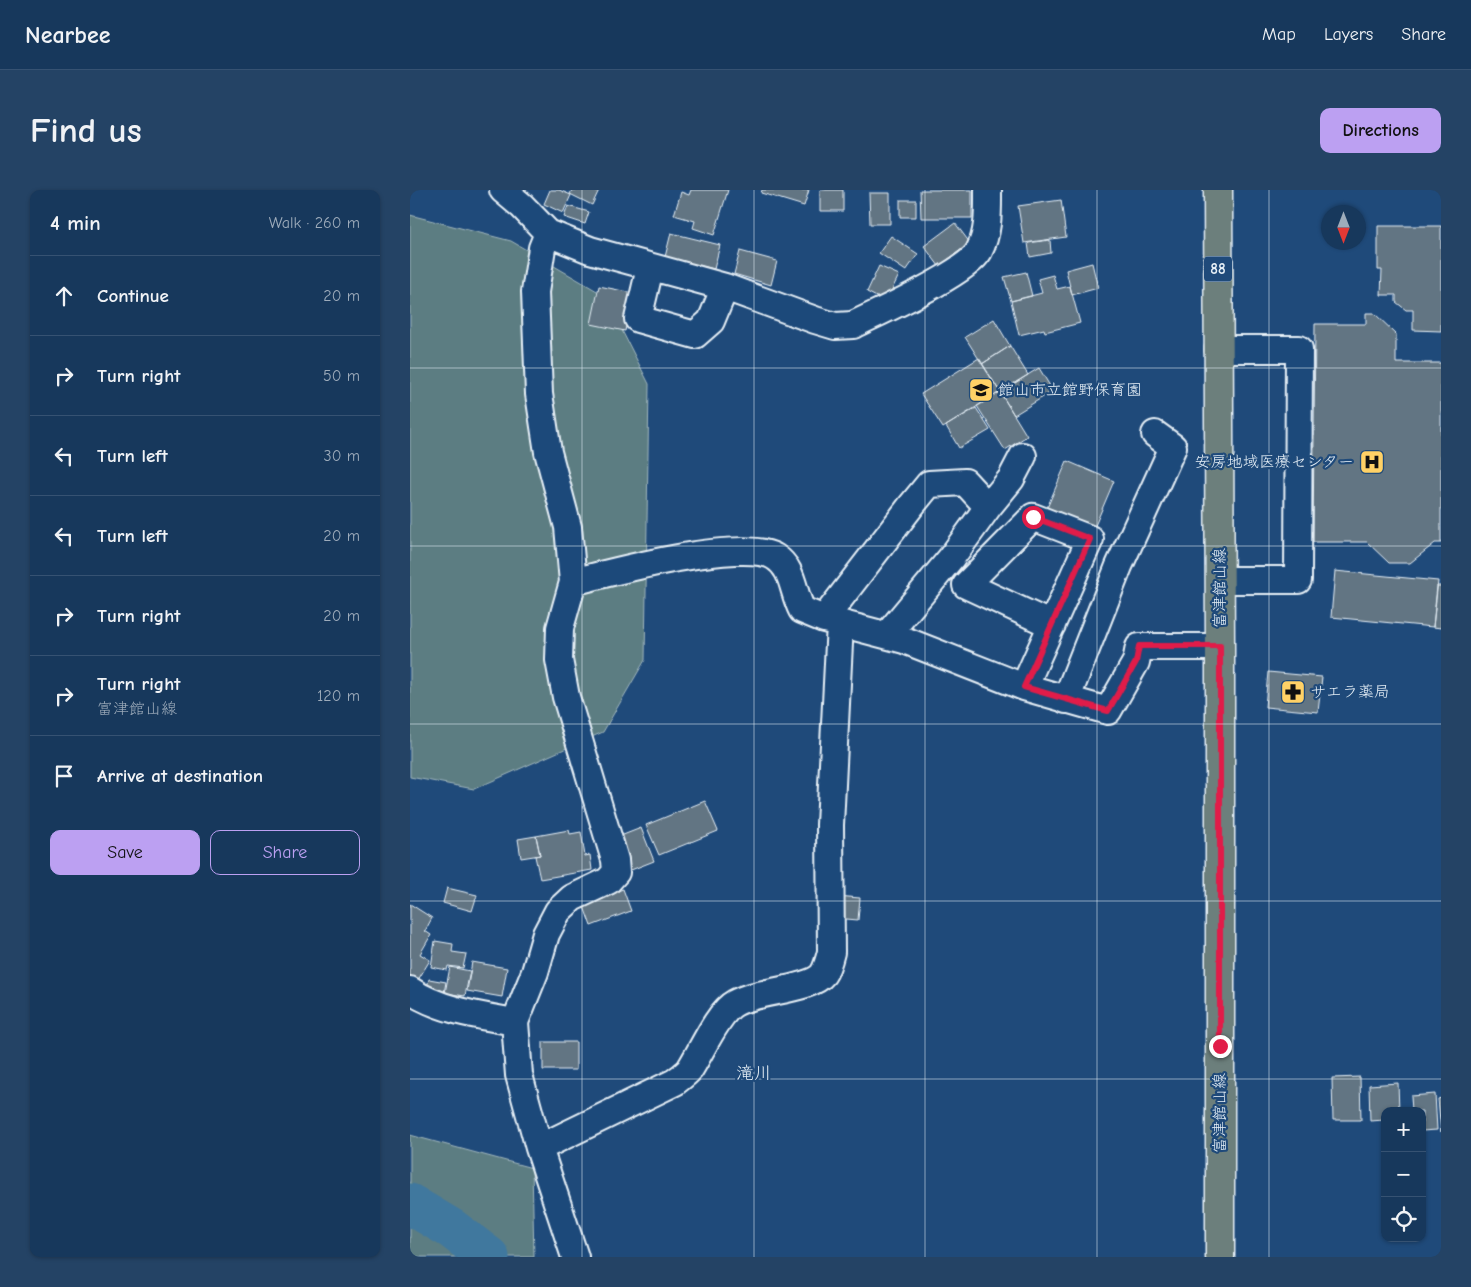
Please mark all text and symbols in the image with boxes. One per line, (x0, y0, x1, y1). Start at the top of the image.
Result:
text: Nearbee (25, 21, 110, 49)
text: Map (1262, 24, 1296, 45)
text: Layers (1324, 24, 1373, 45)
text: Share (1401, 24, 1446, 45)
button: Directions (1320, 108, 1441, 153)
text: Find us (30, 110, 142, 151)
north arrow (1321, 205, 1366, 250)
text: 4 min (50, 211, 101, 235)
text: Walk · 260 m (269, 214, 360, 232)
road number: 88 (1204, 256, 1232, 282)
icon: ahead (50, 282, 78, 310)
text: Continue (97, 285, 169, 307)
text: 20 m (323, 287, 360, 305)
icon: right (50, 362, 78, 390)
text: Turn right (97, 365, 181, 387)
text: 50 m (323, 367, 360, 385)
school or university icon: 館山市立館野保育園 (968, 377, 994, 403)
place label: 館山市立館野保育園 (998, 381, 1142, 399)
icon: left (50, 442, 78, 470)
text: Turn left (97, 445, 168, 467)
text: 30 m (324, 447, 360, 465)
hospital icon: 安房地域医療センター (1359, 449, 1385, 475)
place label: 安房地域医療センター (1195, 453, 1354, 471)
route start (1022, 506, 1045, 529)
icon: left (50, 522, 78, 550)
text: Turn left (97, 525, 168, 547)
text: 20 m (323, 527, 360, 545)
street label: 富津館山線 (1211, 548, 1229, 628)
icon: right (50, 602, 78, 630)
text: Turn right (97, 605, 181, 627)
text: 20 m (323, 607, 360, 625)
text: Turn right (97, 673, 181, 695)
pharmacy icon: サエラ薬局 (1280, 679, 1306, 705)
icon: right (50, 682, 78, 710)
place label: サエラ薬局 (1310, 683, 1390, 701)
text: 120 m (317, 687, 360, 705)
text: 富津館山線 (97, 700, 177, 718)
icon: arrive (50, 762, 78, 790)
text: Arrive at destination (97, 765, 263, 787)
button: Save (50, 830, 200, 875)
button: Share (210, 830, 360, 875)
route end (1209, 1035, 1232, 1058)
district label: 滝川 (736, 1063, 772, 1084)
street label: 富津館山線 (1211, 1073, 1229, 1153)
map controls (1381, 1107, 1426, 1242)
button: + (1381, 1107, 1426, 1152)
button: − (1381, 1152, 1426, 1197)
button: locate (1381, 1197, 1426, 1242)

